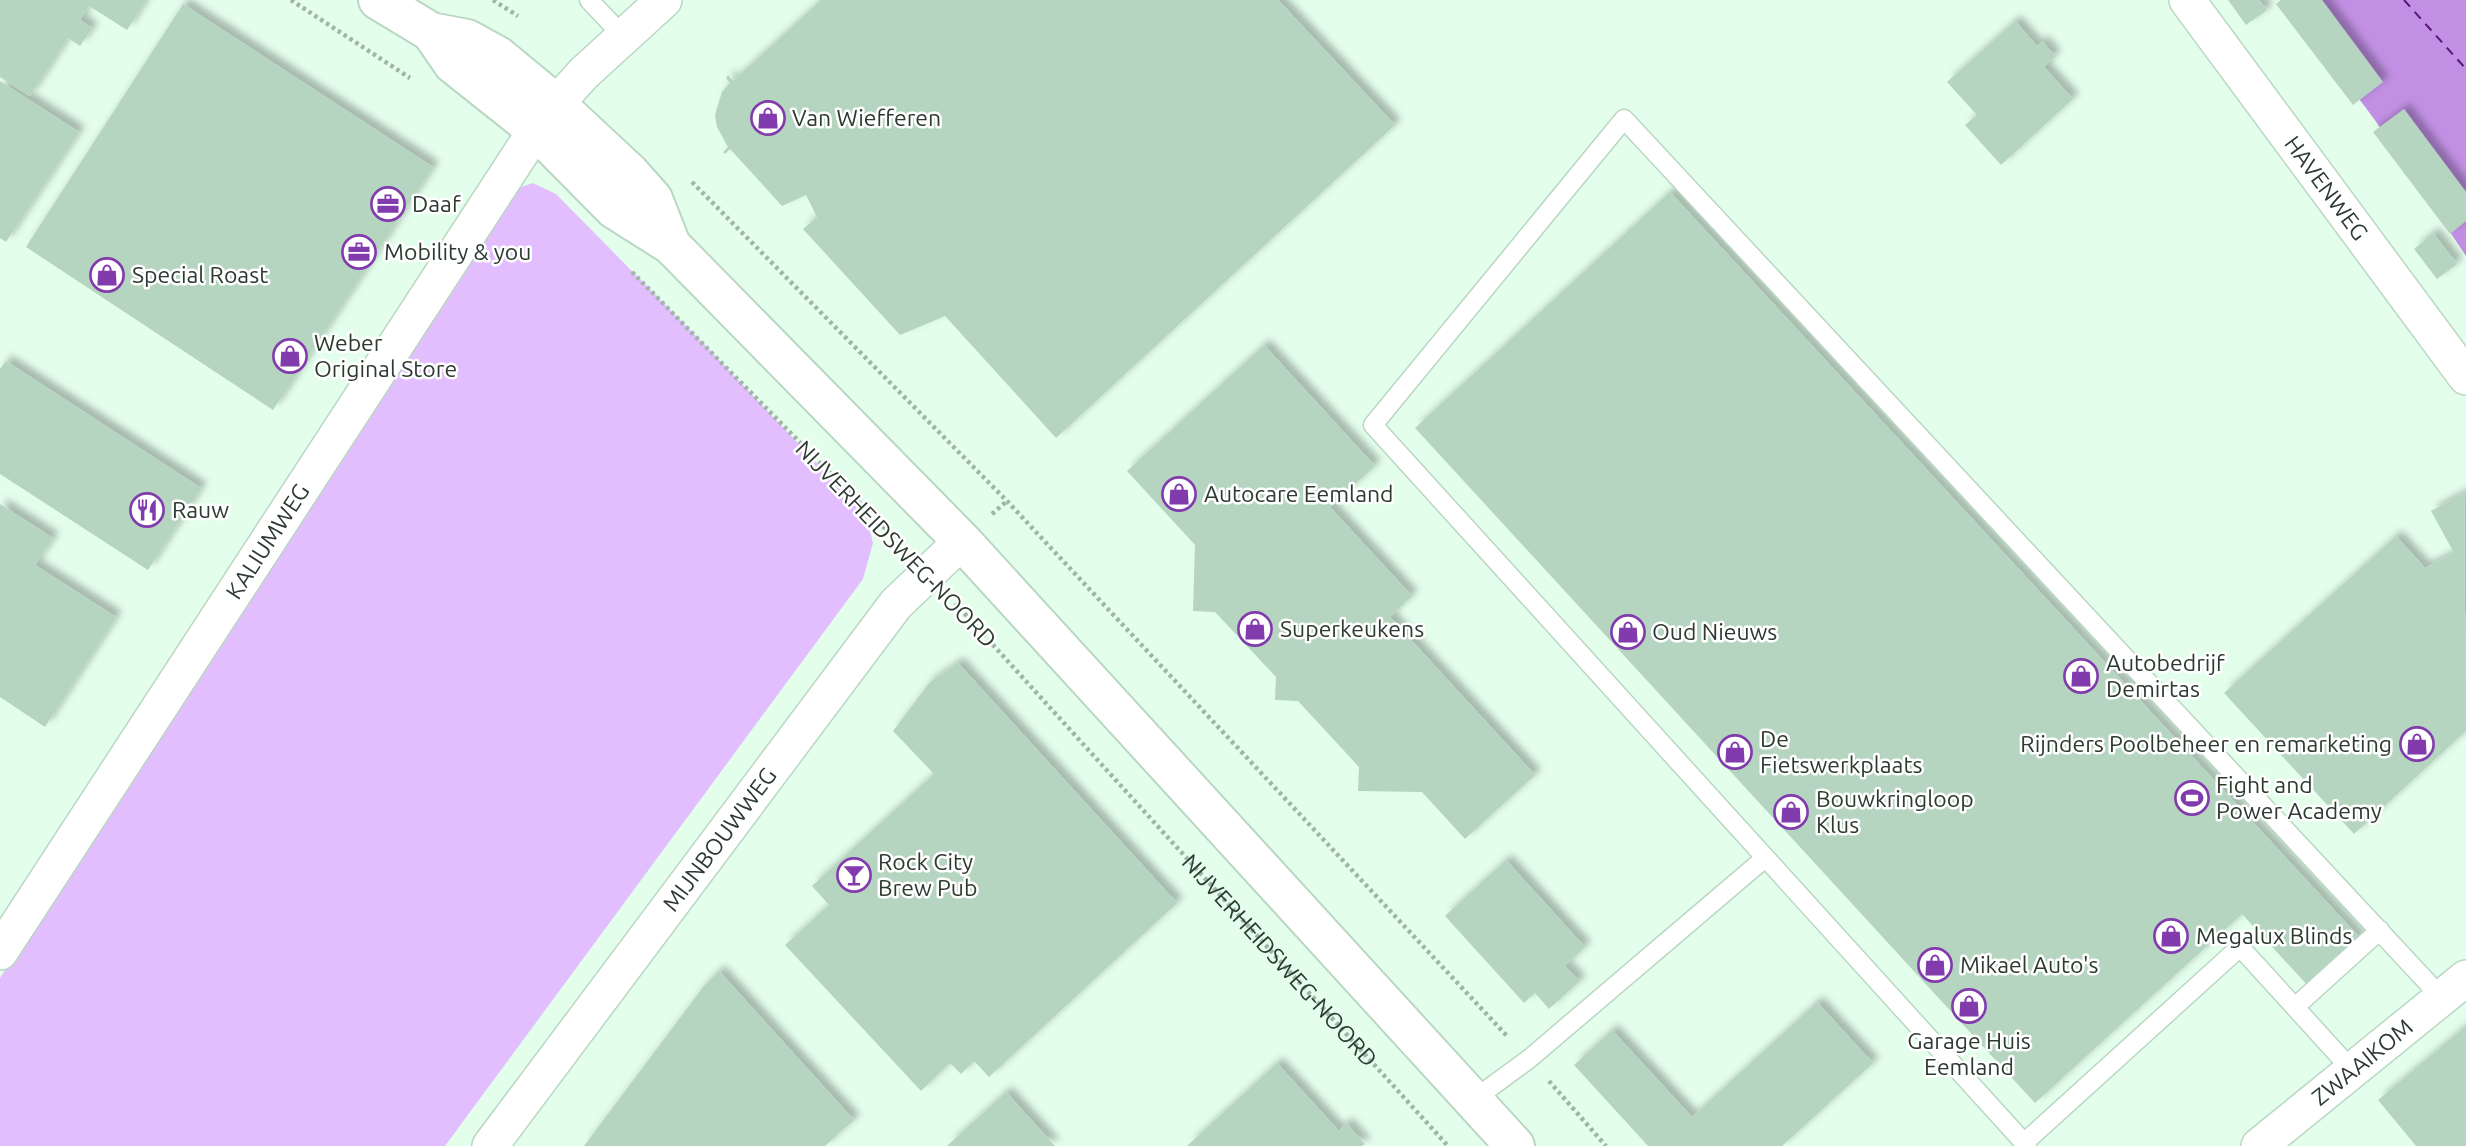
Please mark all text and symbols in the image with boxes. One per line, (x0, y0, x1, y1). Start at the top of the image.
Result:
shop icon: Van Wiefferen (749, 99, 787, 137)
place label: Van Wiefferen (792, 105, 941, 130)
street label: HAVENWEG (2280, 131, 2373, 245)
office icon: Daaf (369, 185, 407, 223)
place label: Daaf (412, 191, 461, 216)
office icon: Mobility & you (340, 233, 378, 271)
place label: Mobility & you (384, 239, 531, 264)
shop icon: Special Roast (88, 256, 126, 294)
place label: Special Roast (132, 262, 268, 287)
place label: Weber Original Store (314, 330, 457, 381)
shop icon: Weber Original Store (271, 337, 309, 375)
street label: NIJVERHEIDSWEG-NOORD (791, 435, 1002, 652)
shop icon: Autocare Eemland (1160, 475, 1198, 513)
street label: KALIUMWEG (221, 479, 314, 603)
place label: Autocare Eemland (1204, 481, 1394, 506)
restaurant icon: Rauw (128, 491, 166, 529)
place label: Rauw (172, 497, 229, 522)
shop icon: Superkeukens (1236, 610, 1274, 648)
shop icon: Oud Nieuws (1609, 613, 1647, 651)
place label: Superkeukens (1280, 616, 1424, 641)
place label: Oud Nieuws (1652, 619, 1777, 644)
place label: Autobedrijf Demirtas (2106, 650, 2225, 701)
shop icon: Autobedrijf Demirtas (2062, 657, 2100, 695)
shop icon: Rijnders Poolbeheer en remarketing (2398, 725, 2436, 763)
place label: De Fietswerkplaats (1760, 726, 1922, 777)
place label: Rijnders Poolbeheer en remarketing (2020, 731, 2392, 756)
shop icon: De Fietswerkplaats (1716, 733, 1754, 771)
street label: MIJNBOUWWEG (658, 763, 781, 916)
place label: Fight and Power Academy (2216, 772, 2382, 823)
sports icon: Fight and Power Academy (2173, 779, 2211, 817)
place label: Bouwkringloop Klus (1816, 786, 1974, 837)
shop icon: Bouwkringloop Klus (1772, 793, 1810, 831)
place label: Rock City Brew Pub (878, 849, 977, 900)
street label: NIJVERHEIDSWEG-NOORD (1178, 849, 1382, 1071)
bar icon: Rock City Brew Pub (835, 856, 873, 894)
shop icon: Megalux Blinds (2152, 917, 2190, 955)
place label: Megalux Blinds (2196, 923, 2353, 948)
shop icon: Mikael Auto's (1916, 946, 1954, 984)
place label: Mikael Auto's (1960, 952, 2099, 977)
shop icon: Garage Huis Eemland (1950, 987, 1988, 1025)
street label: ZWAAIKOM (2307, 1014, 2417, 1110)
place label: Garage Huis Eemland (1907, 1028, 2031, 1079)

